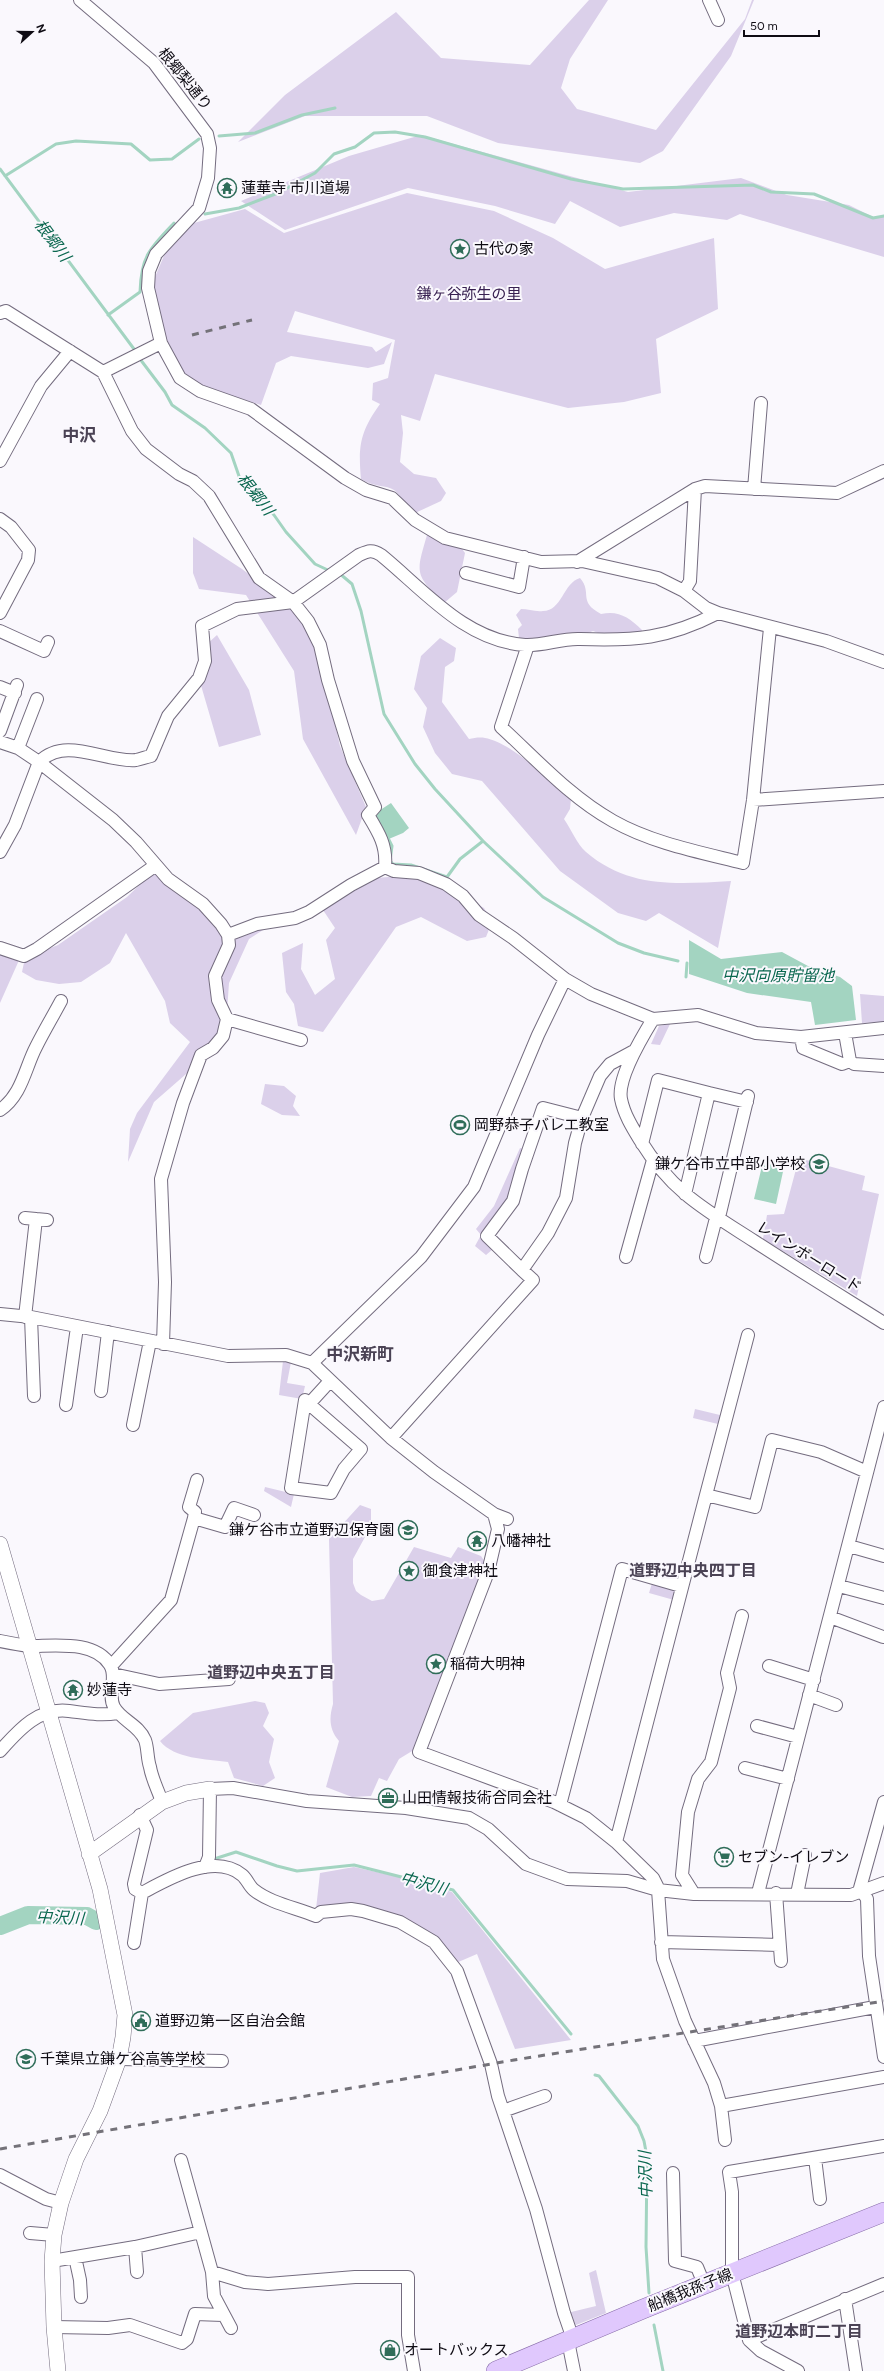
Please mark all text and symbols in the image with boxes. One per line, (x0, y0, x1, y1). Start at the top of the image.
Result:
north arrow (12, 12, 52, 52)
scale bar (744, 12, 819, 38)
text: 50 m (750, 19, 778, 33)
text: N (33, 22, 48, 35)
street label: 根郷梨通り (154, 44, 216, 114)
temple icon: 蓮華寺 市川道場 (216, 177, 238, 199)
place label: 蓮華寺 市川道場 (241, 179, 350, 197)
water label: 根郷川 (31, 215, 76, 267)
place icon: 古代の家 (449, 238, 471, 260)
place label: 古代の家 (474, 240, 534, 258)
park label: 鎌ヶ谷弥生の里 (416, 285, 522, 303)
district label: 中沢 (62, 425, 96, 445)
water label: 根郷川 (233, 470, 279, 521)
water label: 中沢向原貯留池 (722, 966, 836, 985)
sports icon: 岡野恭子バレエ教室 (449, 1114, 471, 1136)
place label: 岡野恭子バレエ教室 (474, 1116, 609, 1134)
school or university icon: 鎌ケ谷市立中部小学校 (808, 1153, 830, 1175)
place label: 鎌ケ谷市立中部小学校 (655, 1155, 805, 1173)
street label: レインボーロード (753, 1218, 865, 1296)
district label: 中沢新町 (326, 1344, 394, 1364)
school or university icon: 鎌ケ谷市立道野辺保育園 (397, 1519, 419, 1541)
place label: 鎌ケ谷市立道野辺保育園 (229, 1521, 394, 1539)
temple icon: 八幡神社 (466, 1530, 488, 1552)
place label: 八幡神社 (491, 1532, 551, 1550)
place icon: 御食津神社 (398, 1560, 420, 1582)
district label: 道野辺中央四丁目 (629, 1561, 757, 1580)
place label: 御食津神社 (423, 1562, 498, 1580)
place icon: 稲荷大明神 (425, 1653, 447, 1675)
place label: 稲荷大明神 (450, 1655, 525, 1673)
district label: 道野辺中央五丁目 (207, 1663, 335, 1682)
temple icon: 妙蓮寺 (62, 1679, 84, 1701)
place label: 妙蓮寺 (87, 1681, 132, 1699)
office icon: 山田情報技術合同会社 (377, 1787, 399, 1809)
place label: 山田情報技術合同会社 (402, 1789, 552, 1807)
supermarket icon: セブン-イレブン (713, 1846, 735, 1868)
place label: セブン-イレブン (738, 1848, 849, 1866)
water label: 中沢川 (398, 1868, 451, 1899)
water label: 中沢川 (36, 1907, 86, 1928)
public building icon: 道野辺第一区自治会館 (130, 2010, 152, 2032)
place label: 道野辺第一区自治会館 (155, 2012, 305, 2030)
school or university icon: 千葉県立鎌ケ谷高等学校 (15, 2048, 37, 2070)
place label: 千葉県立鎌ケ谷高等学校 (40, 2050, 205, 2068)
water label: 中沢川 (635, 2149, 656, 2199)
street label: 船橋我孫子線 (645, 2265, 735, 2315)
district label: 道野辺本町二丁目 (735, 2322, 863, 2341)
shop icon: オートバックス (379, 2339, 401, 2361)
place label: オートバックス (404, 2341, 509, 2359)

